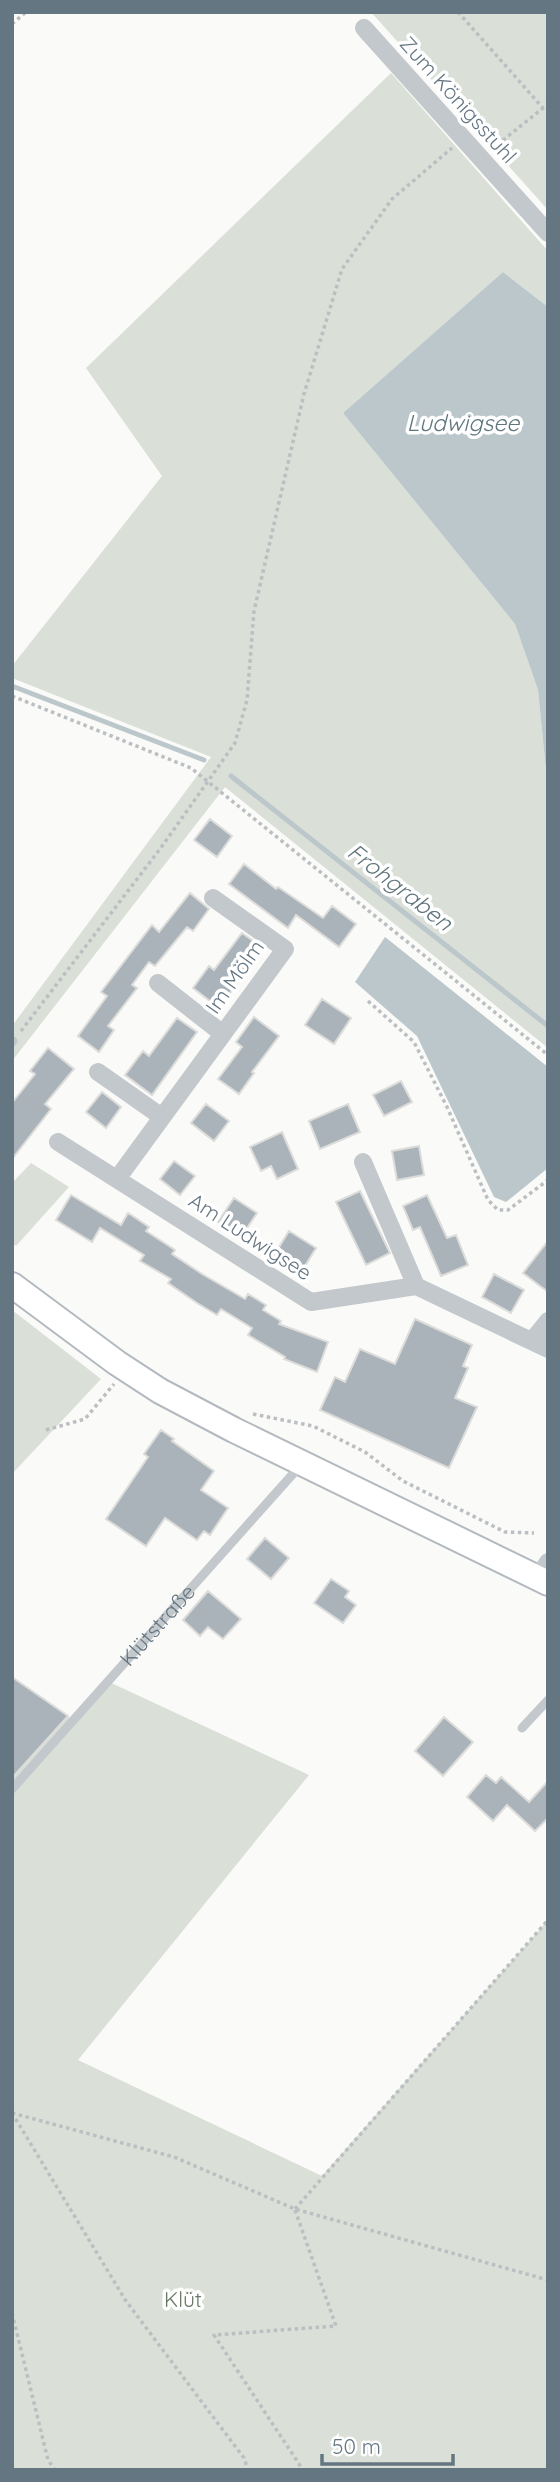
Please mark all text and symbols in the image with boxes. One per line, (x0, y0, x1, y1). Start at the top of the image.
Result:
street label: Zum Königsstuhl (395, 30, 523, 168)
water label: Ludwigsee (407, 408, 520, 437)
water label: Frohgraben (342, 837, 459, 937)
street label: Im Mölm (199, 934, 269, 1018)
street label: Am Ludwigsee (184, 1187, 317, 1285)
street label: Klütstraße (114, 1579, 200, 1671)
park label: Klüt (164, 2286, 202, 2312)
scale bar (322, 2422, 453, 2466)
text: 50 m (332, 2433, 381, 2459)

